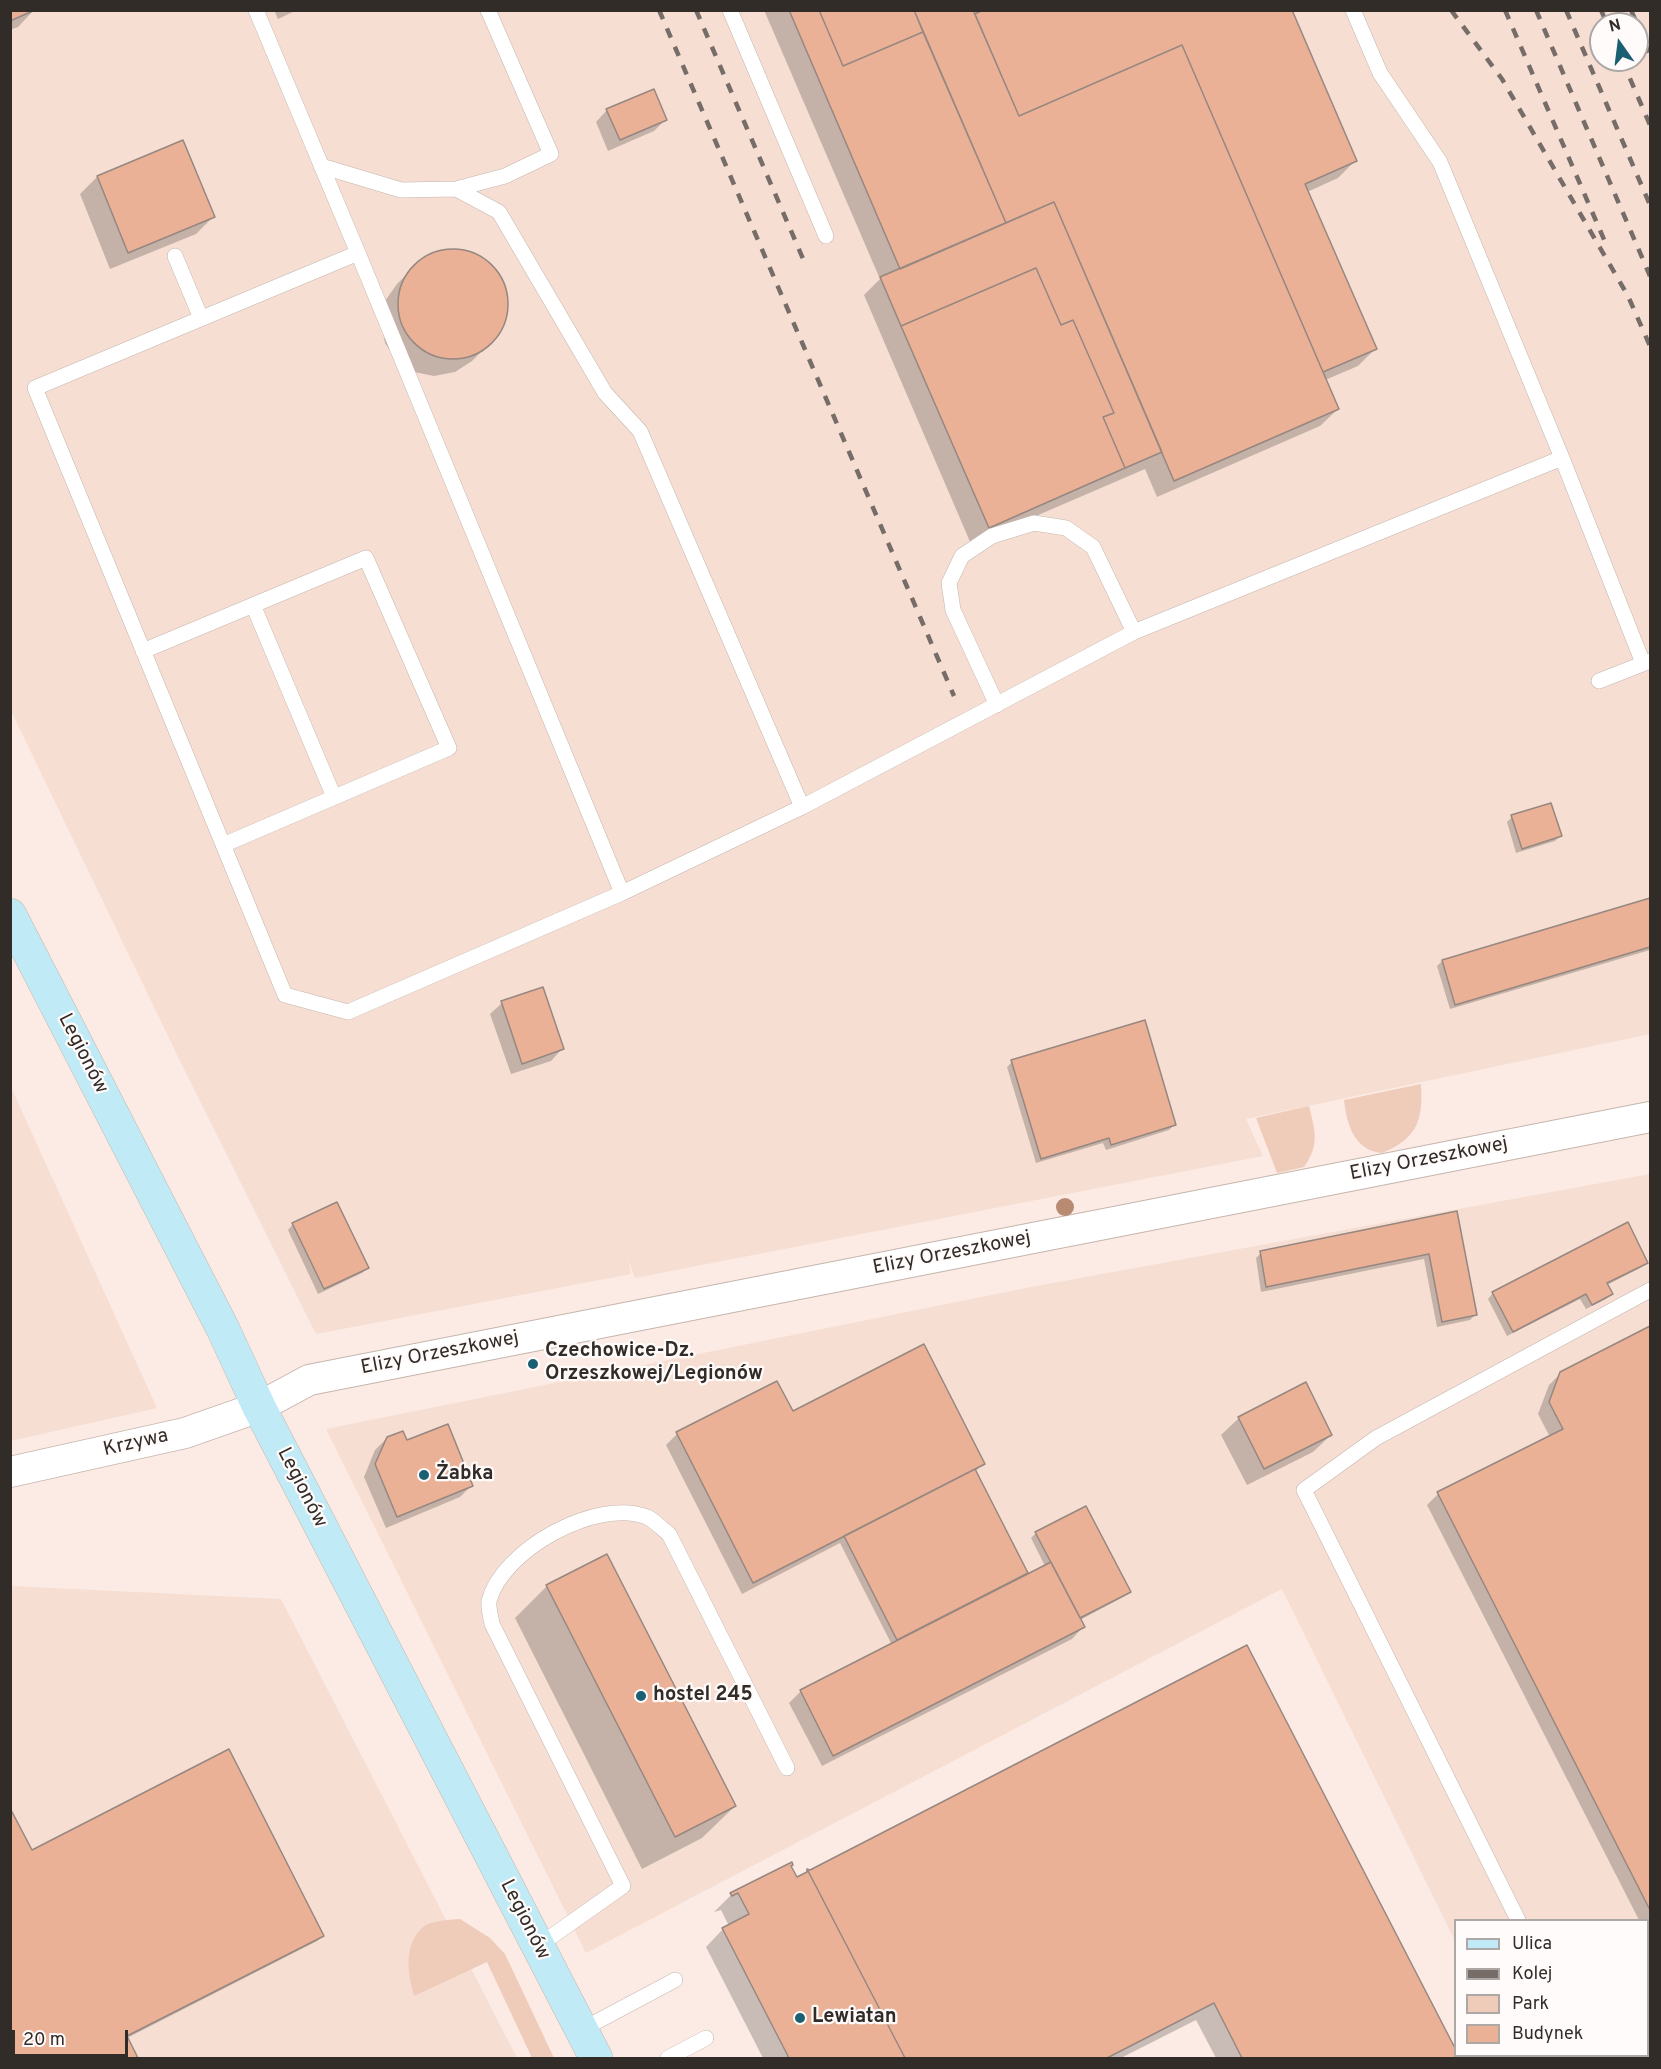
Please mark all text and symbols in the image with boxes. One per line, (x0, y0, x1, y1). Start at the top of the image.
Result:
north arrow (1589, 12, 1649, 72)
text: N (1607, 15, 1623, 38)
street label: Legionów (52, 1010, 112, 1098)
street label: Elizy Orzeszkowej (1348, 1133, 1510, 1187)
street label: Elizy Orzeszkowej (871, 1227, 1033, 1281)
street label: Elizy Orzeszkowej (359, 1327, 521, 1381)
place label: Czechowice-Dz. Orzeszkowej/Legionów (545, 1340, 763, 1387)
marker: Czechowice-Dz. Orzeszkowej/Legionów (526, 1357, 540, 1371)
street label: Krzywa (101, 1425, 171, 1463)
street label: Legionów (271, 1444, 331, 1532)
place label: Żabka (436, 1463, 493, 1487)
marker: Żabka (417, 1468, 431, 1482)
place label: hostel 245 (653, 1684, 753, 1708)
marker: hostel 245 (634, 1689, 648, 1703)
street label: Legionów (494, 1876, 554, 1964)
legend (1454, 1919, 1649, 2057)
text: Ulica (1512, 1933, 1552, 1956)
text: Kolej (1512, 1963, 1552, 1986)
text: Park (1512, 1993, 1549, 2016)
place label: Lewiatan (812, 2006, 897, 2030)
marker: Lewiatan (793, 2011, 807, 2025)
scale bar (15, 2018, 130, 2056)
text: Budynek (1512, 2023, 1583, 2046)
text: 20 m (23, 2029, 65, 2052)

